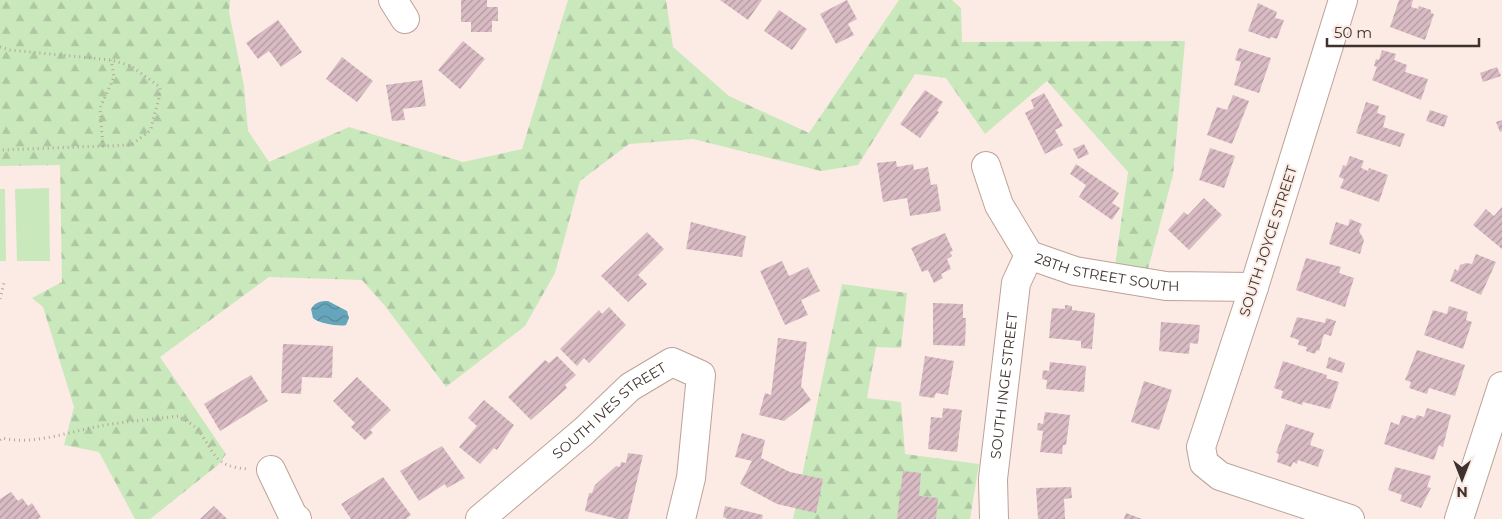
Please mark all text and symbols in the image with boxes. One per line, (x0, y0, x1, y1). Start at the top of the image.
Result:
scale bar (1327, 15, 1480, 47)
text: 50 m (1334, 23, 1372, 42)
street label: SOUTH JOYCE STREET (1235, 163, 1301, 319)
street label: 28TH STREET SOUTH (1032, 249, 1180, 295)
street label: SOUTH INGE STREET (986, 311, 1021, 460)
street label: SOUTH IVES STREET (549, 358, 670, 463)
north arrow (1437, 454, 1487, 504)
text: N (1456, 483, 1468, 501)

